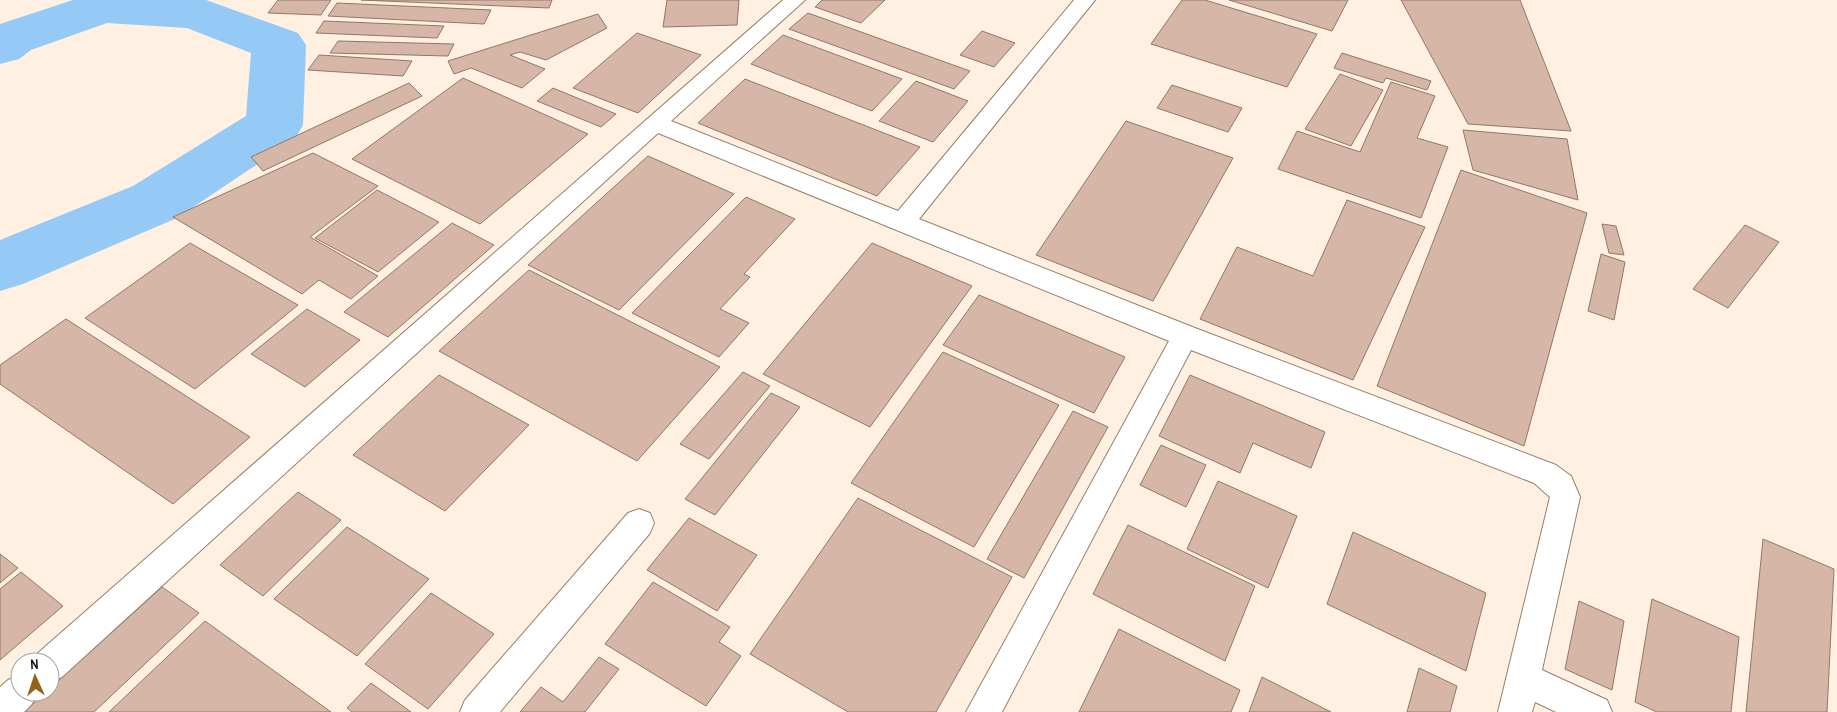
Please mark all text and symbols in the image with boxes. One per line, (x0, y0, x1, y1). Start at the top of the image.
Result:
north arrow (10, 652, 60, 702)
text: N (30, 655, 39, 673)

